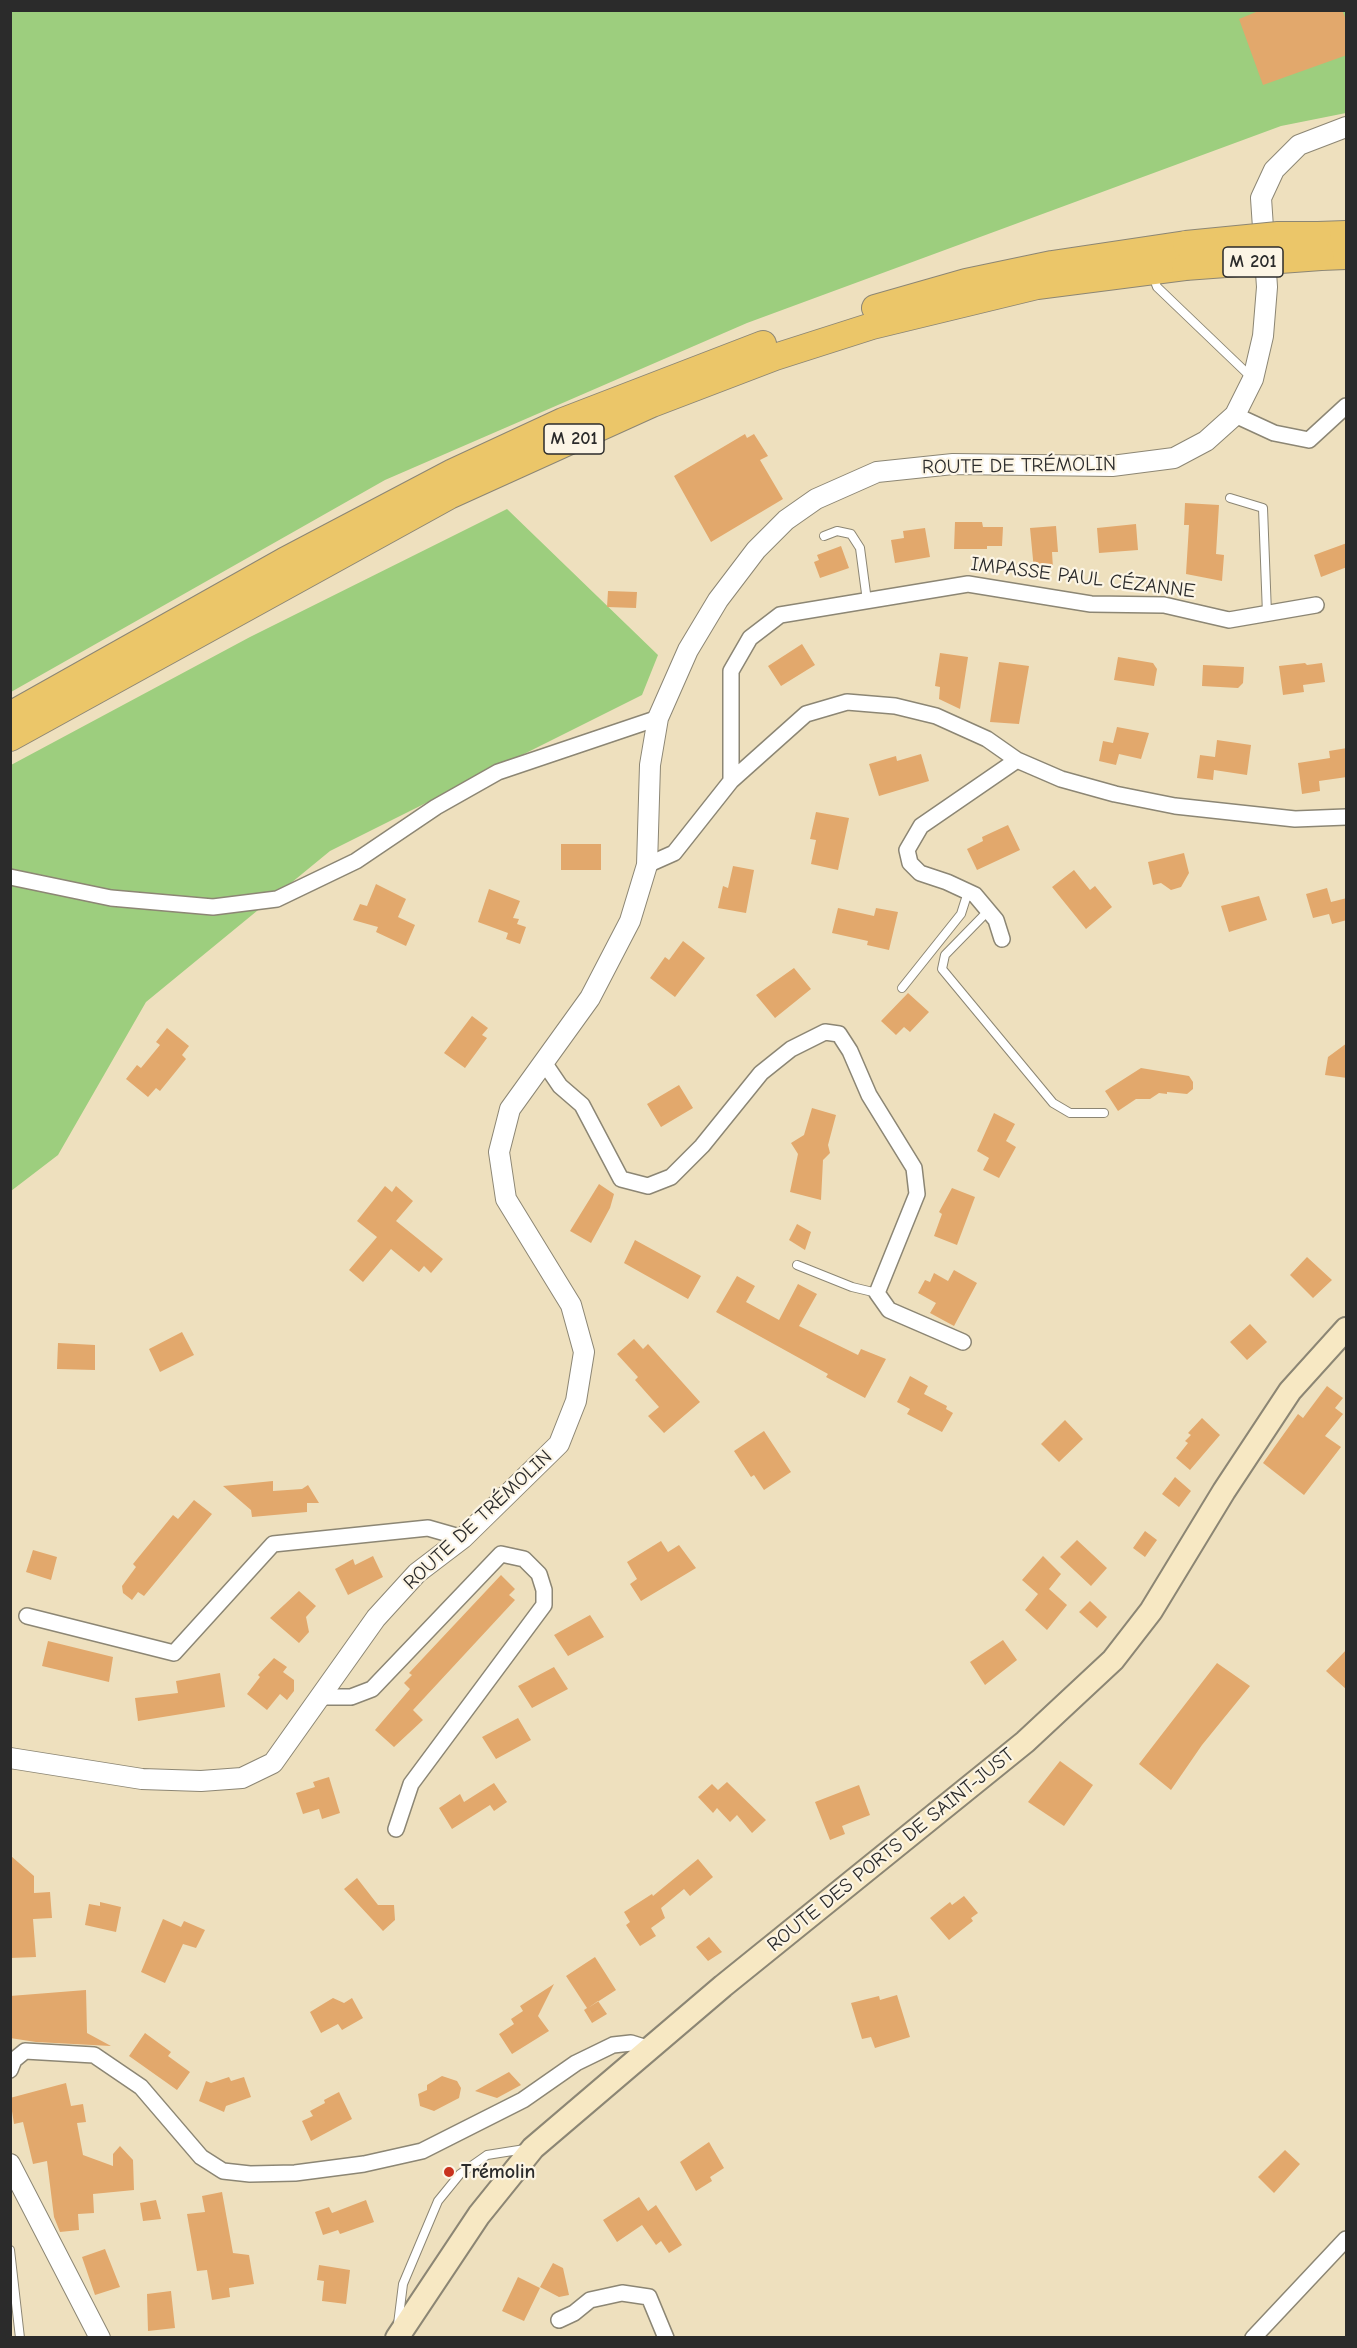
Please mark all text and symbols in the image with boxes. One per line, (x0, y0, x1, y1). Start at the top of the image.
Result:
road number: M 201 (1223, 247, 1283, 277)
road number: M 201 (544, 424, 604, 454)
street label: ROUTE DE TRÉMOLIN (922, 452, 1116, 480)
street label: IMPASSE PAUL CÉZANNE (969, 552, 1197, 604)
street label: ROUTE DE TRÉMOLIN (399, 1445, 557, 1595)
street label: ROUTE DES PORTS DE SAINT-JUST (763, 1743, 1019, 1957)
place label: Trémolin (461, 2160, 535, 2184)
marker: Trémolin (442, 2165, 456, 2179)

